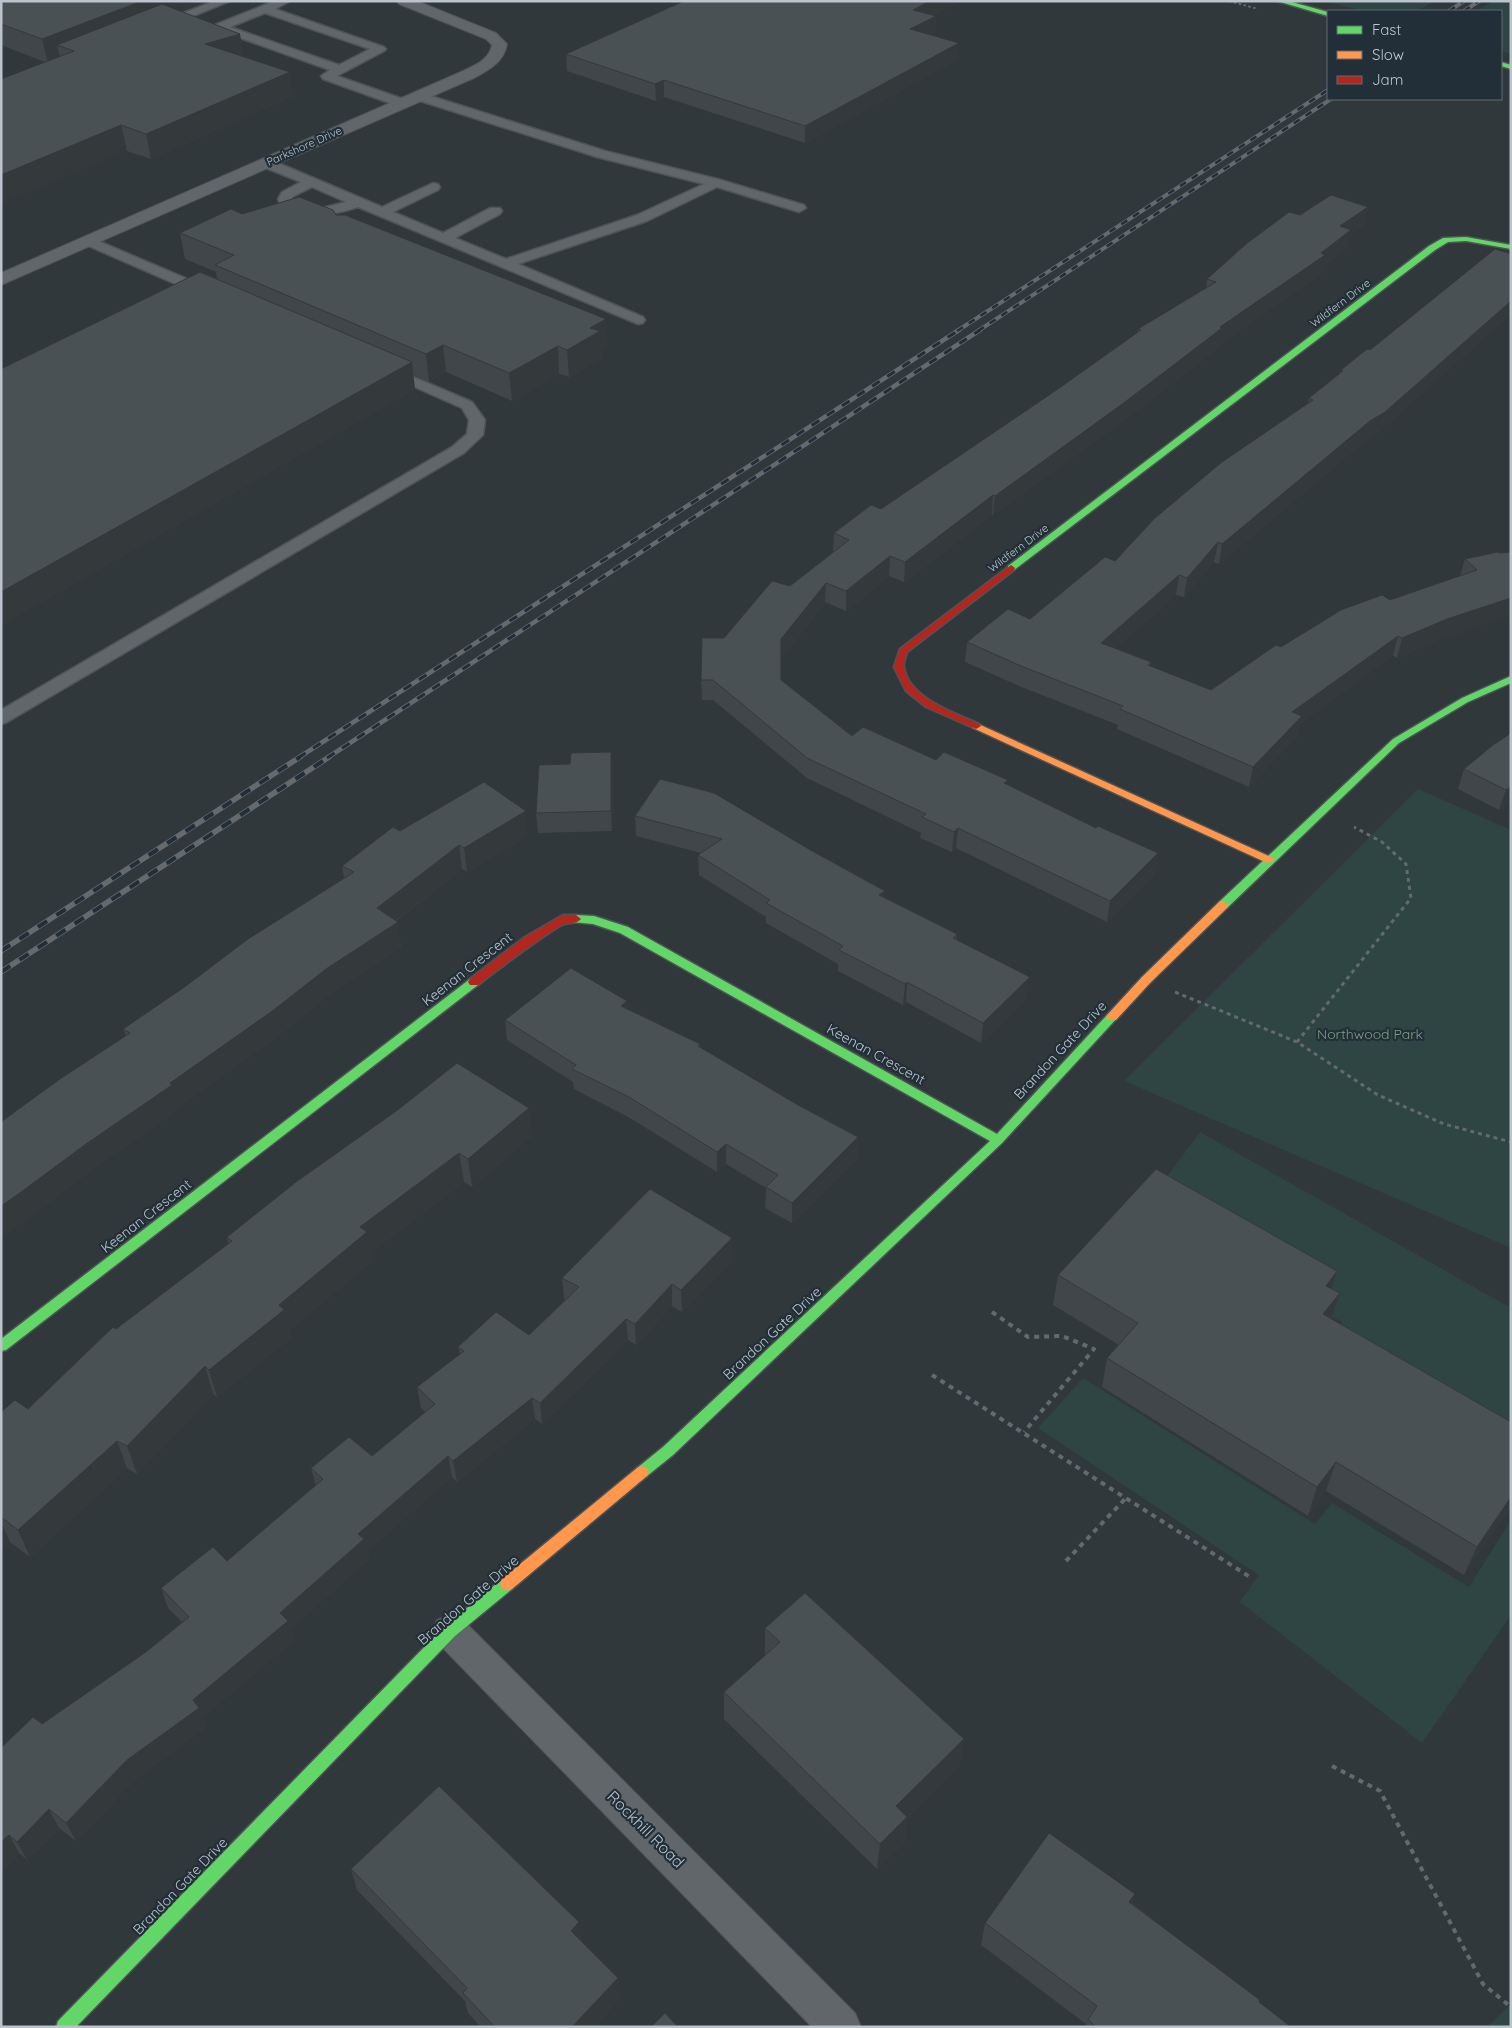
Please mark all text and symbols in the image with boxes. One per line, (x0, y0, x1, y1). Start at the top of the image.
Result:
legend (1327, 10, 1502, 100)
text: Fast (1372, 20, 1401, 39)
text: Slow (1372, 45, 1404, 64)
text: Jam (1372, 70, 1403, 89)
street label: Parkshore Drive (264, 123, 344, 169)
street label: Wildfern Drive (1307, 276, 1373, 330)
street label: Wildfern Drive (985, 521, 1051, 575)
street label: Keenan Crescent (418, 928, 516, 1010)
street label: Brandon Gate Drive (1010, 997, 1110, 1103)
street label: Keenan Crescent (823, 1019, 929, 1089)
park label: Northwood Park (1317, 1025, 1423, 1043)
street label: Keenan Crescent (97, 1175, 195, 1257)
street label: Brandon Gate Drive (719, 1283, 825, 1383)
street label: Brandon Gate Drive (414, 1551, 522, 1649)
street label: Rockhill Road (603, 1786, 689, 1872)
street label: Brandon Gate Drive (129, 1834, 231, 1938)

